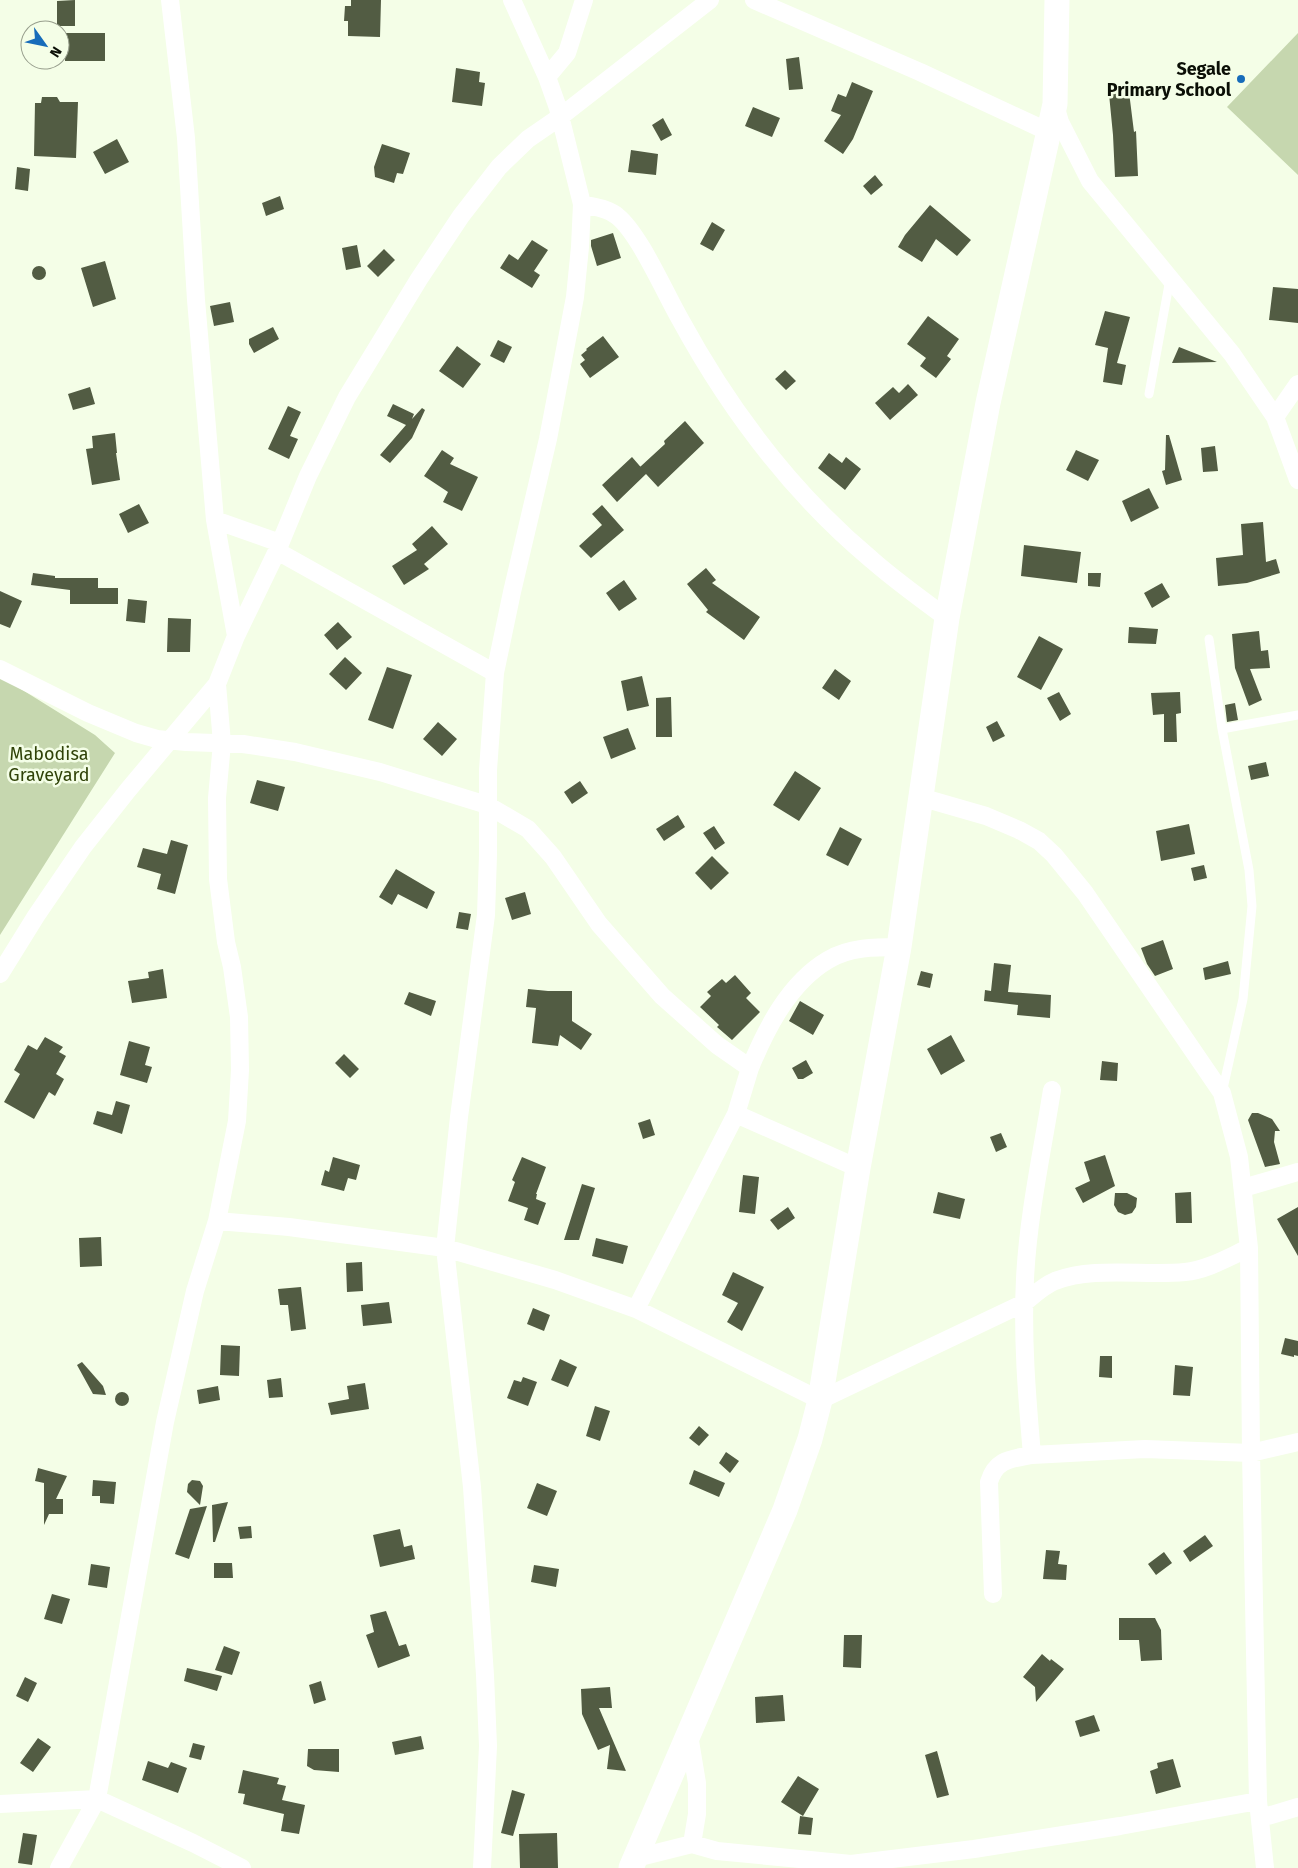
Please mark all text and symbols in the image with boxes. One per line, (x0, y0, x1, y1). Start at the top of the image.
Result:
north arrow (20, 20, 70, 70)
text: N (46, 43, 65, 60)
place label: Segale Primary School (1107, 58, 1232, 101)
marker: Segale Primary School (1235, 73, 1247, 85)
park label: Mabodisa Graveyard (8, 743, 90, 786)

